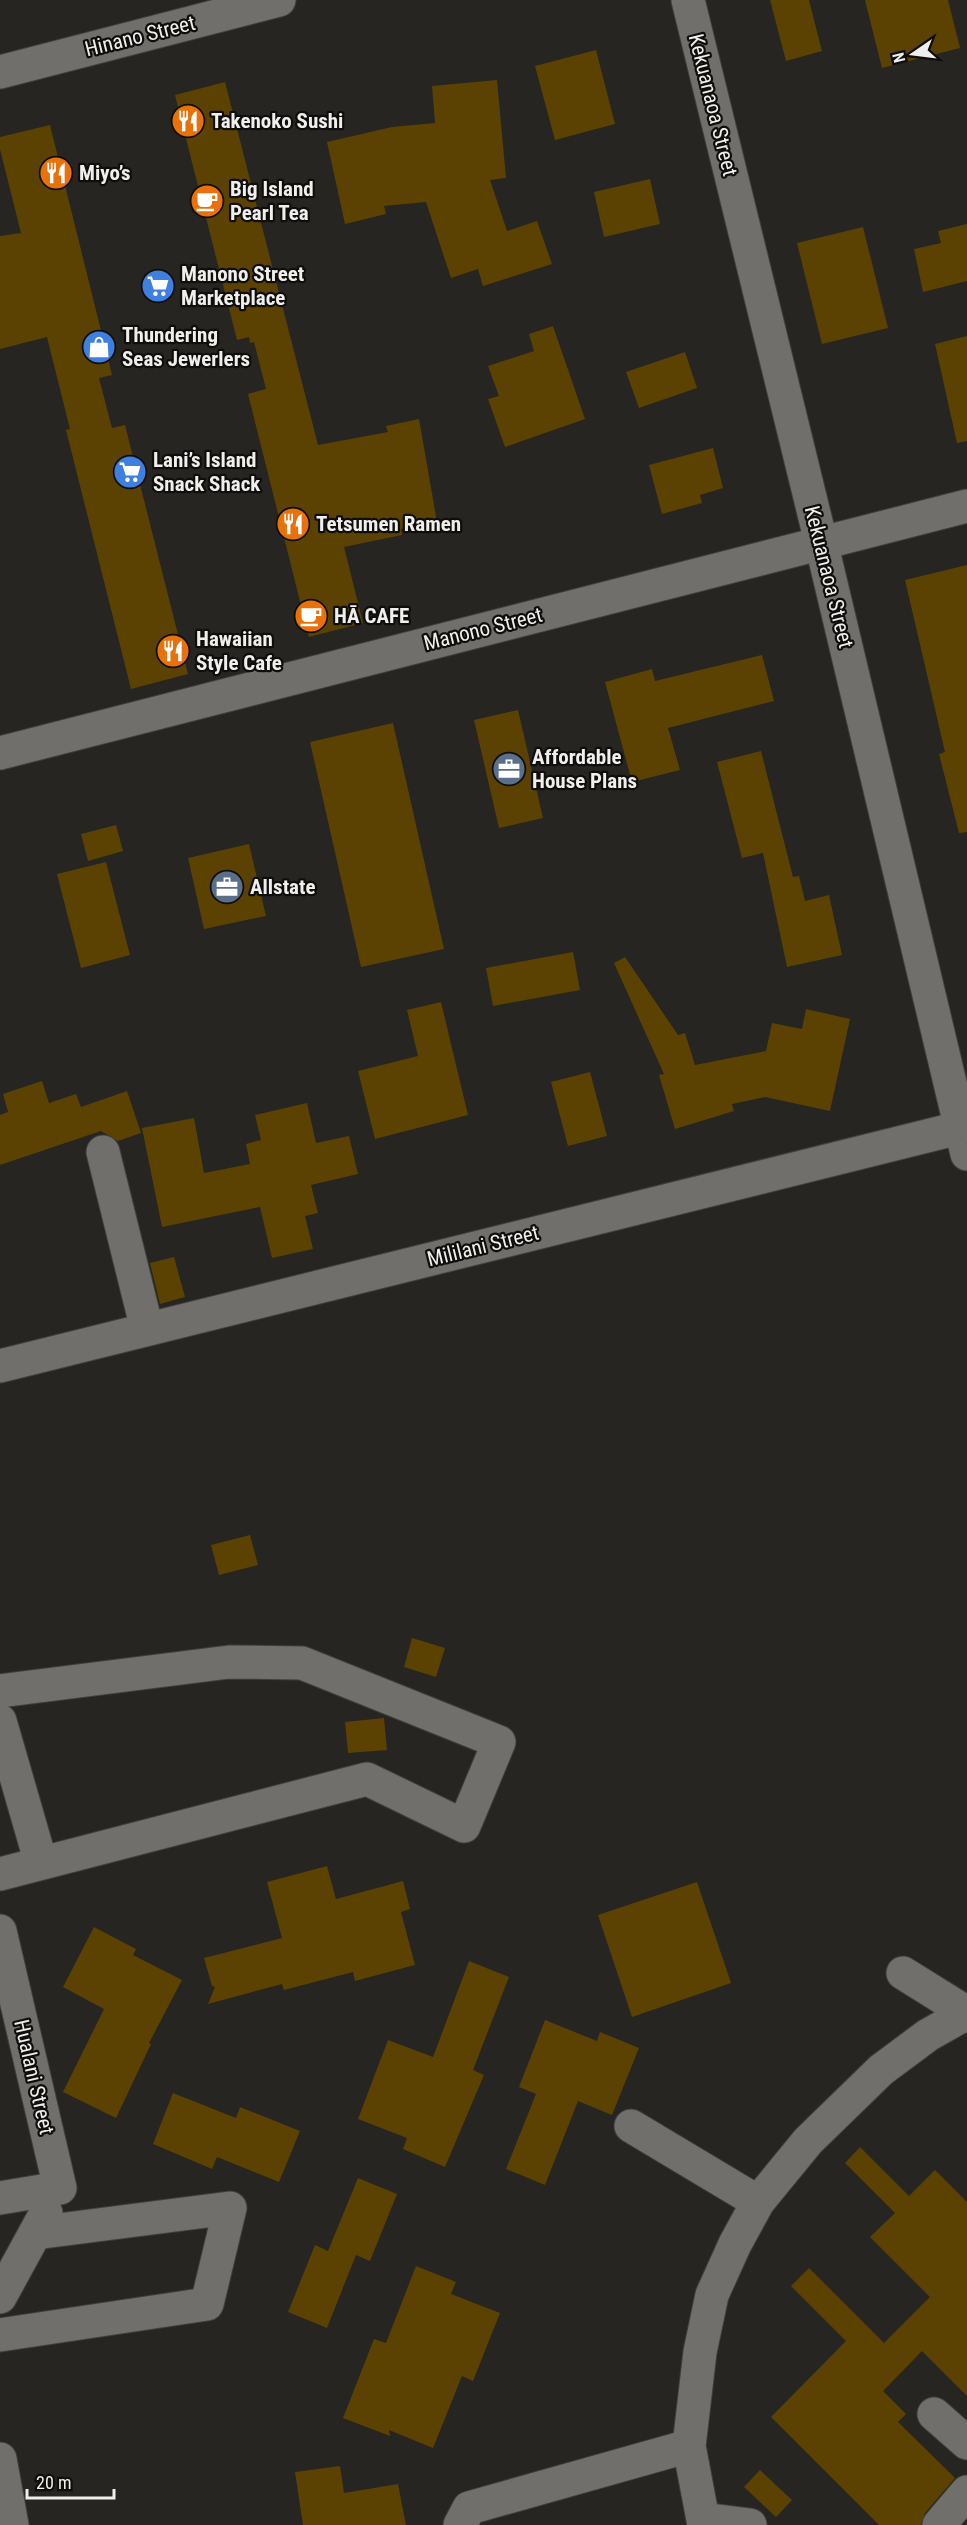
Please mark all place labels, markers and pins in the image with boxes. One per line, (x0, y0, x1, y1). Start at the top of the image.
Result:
restaurant icon: Takenoko Sushi (170, 103, 206, 139)
place label: Takenoko Sushi (211, 109, 343, 133)
restaurant icon: Miyo’s (38, 155, 74, 191)
place label: Miyo’s (79, 161, 131, 185)
place label: Big Island Pearl Tea (230, 177, 314, 225)
cafe icon: Big Island Pearl Tea (189, 183, 225, 219)
place label: Manono Street Marketplace (181, 262, 304, 310)
supermarket icon: Manono Street Marketplace (140, 268, 176, 304)
place label: Thundering Seas Jewerlers (122, 323, 250, 371)
shop icon: Thundering Seas Jewerlers (81, 329, 117, 365)
place label: Lani’s Island Snack Shack (153, 448, 261, 496)
supermarket icon: Lani’s Island Snack Shack (112, 454, 148, 490)
restaurant icon: Tetsumen Ramen (275, 506, 311, 542)
place label: Tetsumen Ramen (316, 512, 461, 536)
cafe icon: HĀ CAFE (293, 598, 329, 634)
place label: HĀ CAFE (334, 604, 409, 628)
place label: Hawaiian Style Cafe (196, 627, 282, 675)
restaurant icon: Hawaiian Style Cafe (155, 633, 191, 669)
place label: Affordable House Plans (532, 745, 637, 793)
office icon: Affordable House Plans (491, 751, 527, 787)
office icon: Allstate (209, 869, 245, 905)
place label: Allstate (250, 875, 315, 899)

